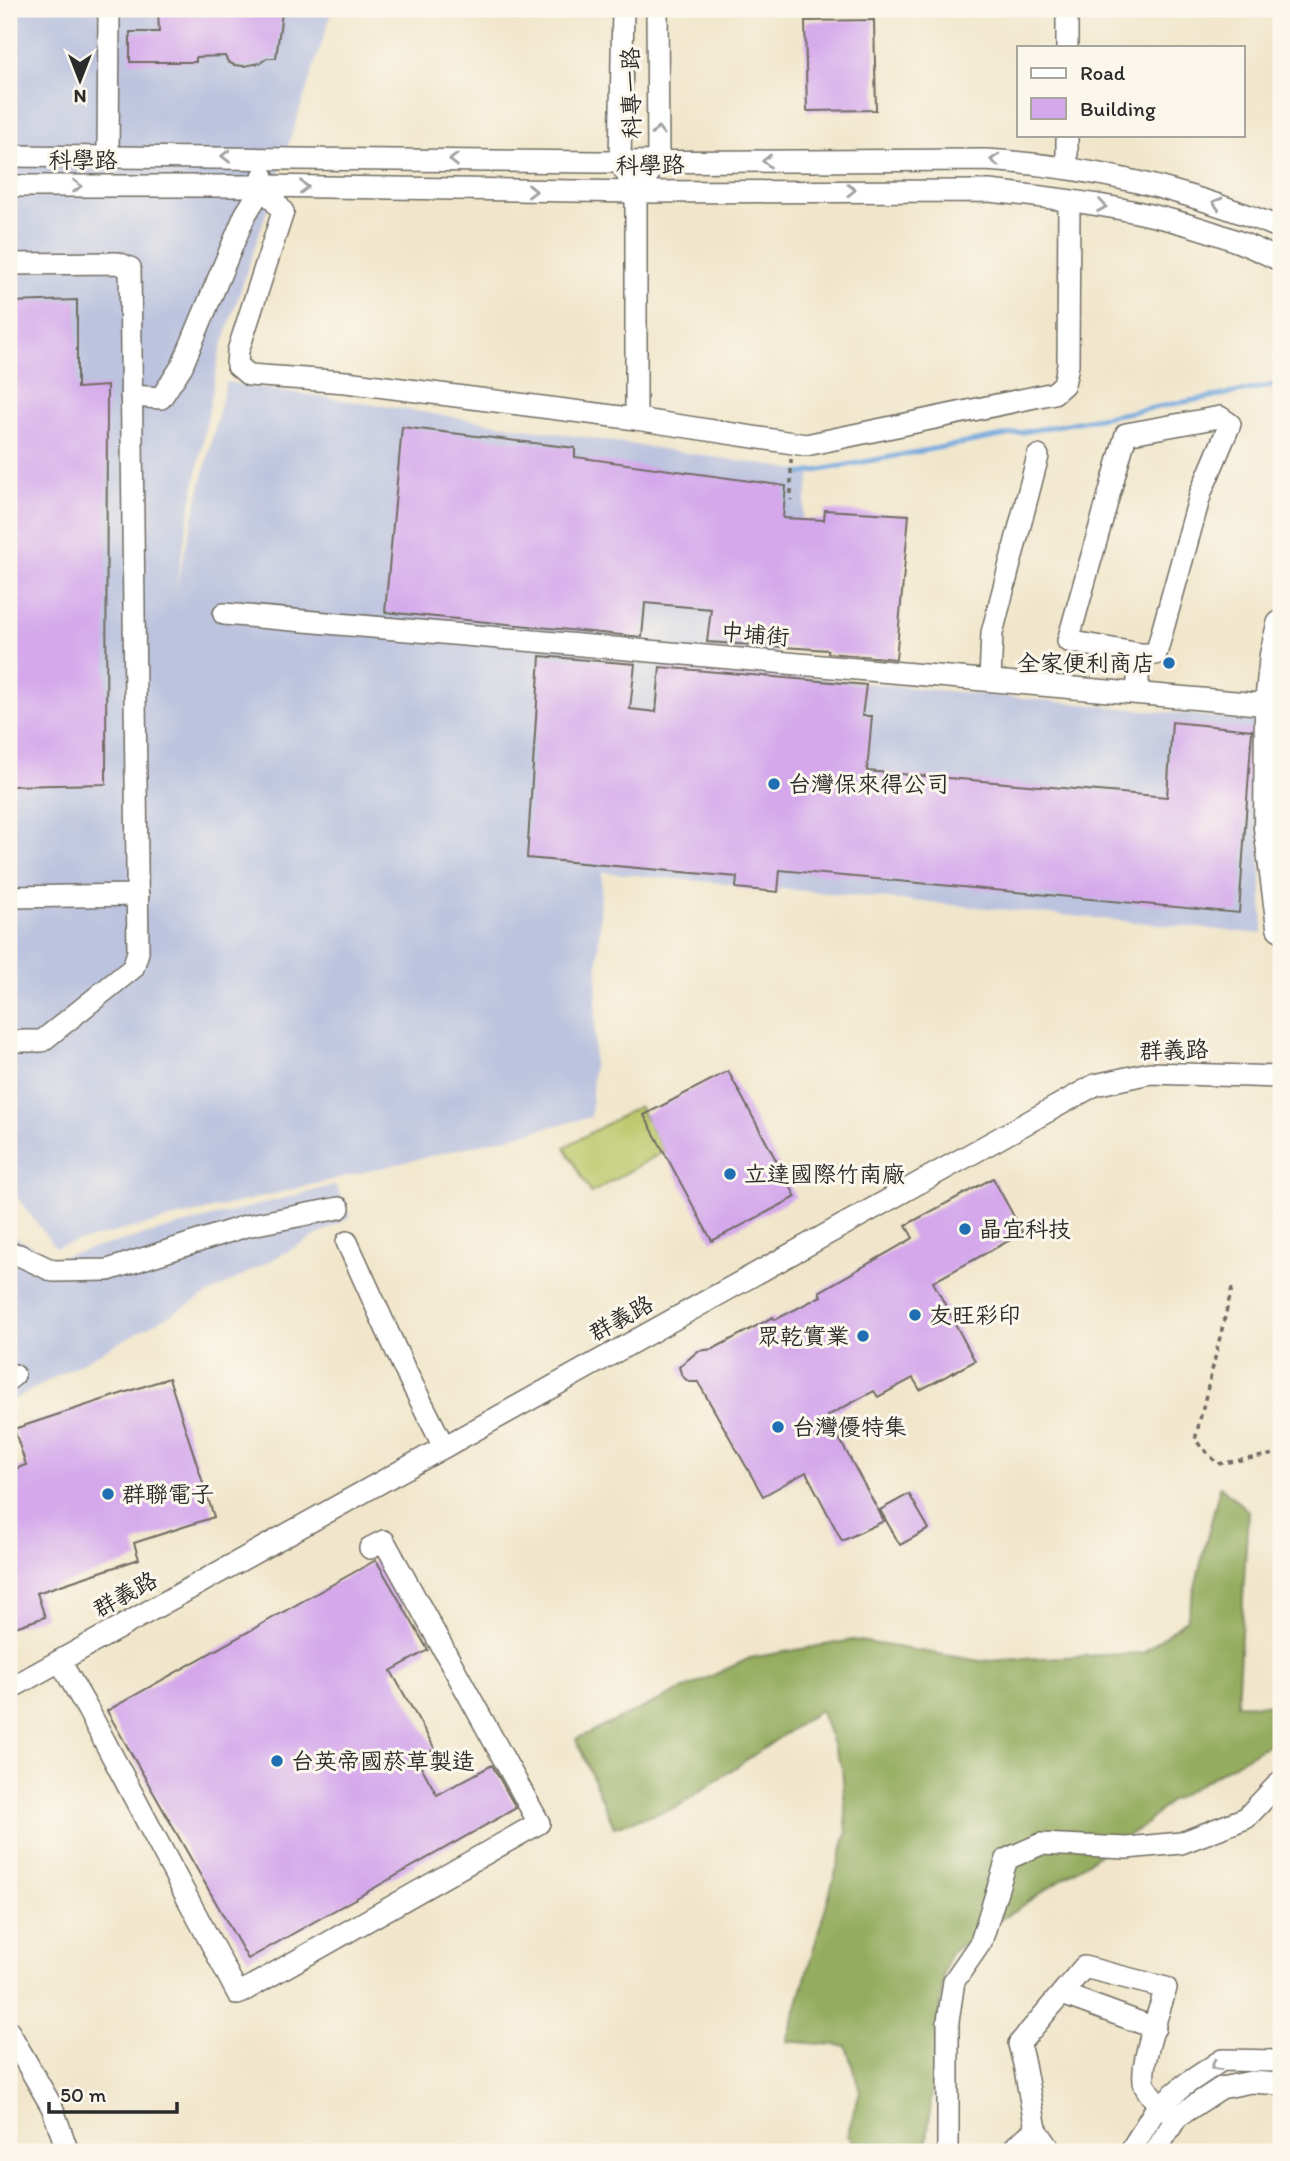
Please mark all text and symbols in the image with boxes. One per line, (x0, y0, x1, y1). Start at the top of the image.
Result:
north arrow (46, 46, 116, 116)
legend (1017, 46, 1244, 136)
street label: 科專一路 (616, 47, 646, 139)
text: Road (1080, 60, 1126, 85)
text: N (74, 85, 86, 108)
text: Building (1080, 96, 1156, 121)
one-way arrow (650, 125, 666, 136)
street label: 科學路 (49, 146, 118, 174)
one-way arrow (220, 148, 231, 164)
street label: 科學路 (615, 150, 685, 180)
one-way arrow (448, 152, 459, 167)
one-way arrow (762, 153, 772, 169)
one-way arrow (989, 153, 1000, 168)
one-way arrow (72, 178, 83, 194)
one-way arrow (300, 179, 310, 195)
one-way arrow (846, 182, 857, 198)
one-way arrow (527, 183, 538, 199)
one-way arrow (1212, 197, 1224, 212)
one-way arrow (1096, 198, 1108, 213)
street label: 中埔街 (719, 617, 791, 651)
place label: 全家便利商店 (1017, 649, 1155, 677)
marker: 全家便利商店 (1161, 655, 1177, 671)
place label: 台灣保來得公司 (788, 770, 949, 798)
marker: 台灣保來得公司 (766, 776, 782, 792)
street label: 群義路 (1139, 1035, 1209, 1065)
place label: 立達國際竹南廠 (744, 1160, 905, 1188)
marker: 立達國際竹南廠 (722, 1166, 738, 1182)
place label: 晶宜科技 (979, 1215, 1071, 1243)
marker: 晶宜科技 (957, 1221, 973, 1237)
street label: 群義路 (584, 1289, 658, 1347)
place label: 友旺彩印 (929, 1301, 1021, 1329)
marker: 友旺彩印 (907, 1307, 923, 1323)
place label: 眾乾實業 (757, 1322, 849, 1350)
marker: 眾乾實業 (855, 1328, 871, 1344)
place label: 台灣優特集 (792, 1413, 907, 1441)
marker: 台灣優特集 (770, 1419, 786, 1435)
place label: 群聯電子 (122, 1480, 214, 1508)
marker: 群聯電子 (100, 1486, 116, 1502)
street label: 群義路 (88, 1565, 162, 1623)
place label: 台英帝國菸草製造 (291, 1747, 475, 1775)
marker: 台英帝國菸草製造 (269, 1753, 285, 1769)
one-way arrow (1209, 2058, 1222, 2071)
scale bar (49, 2070, 177, 2114)
text: 50 m (60, 2082, 107, 2107)

